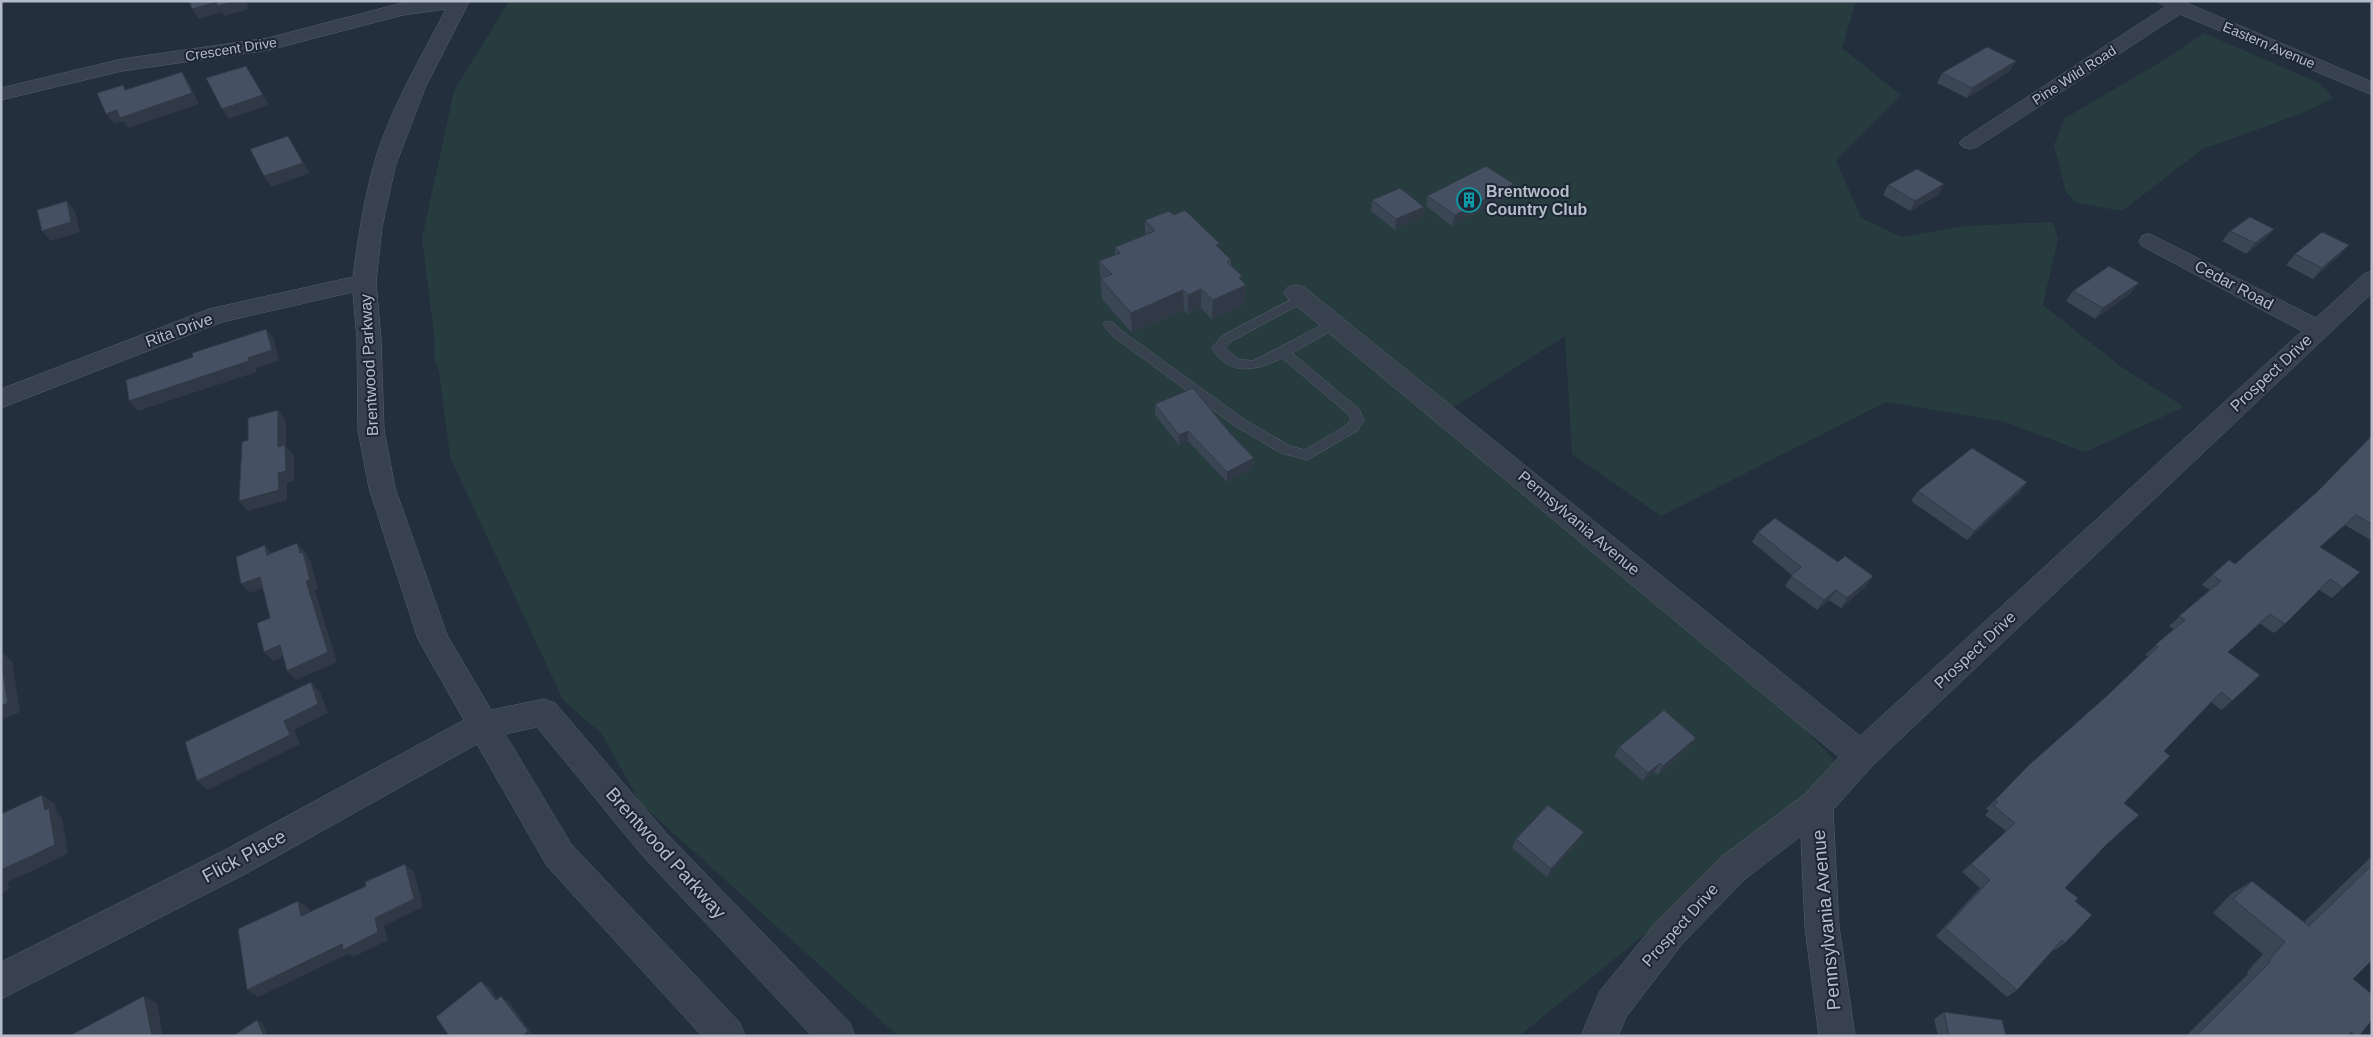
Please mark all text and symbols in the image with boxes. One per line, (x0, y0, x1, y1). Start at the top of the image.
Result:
street label: Eastern Avenue (2220, 18, 2318, 72)
street label: Crescent Drive (184, 34, 278, 64)
street label: Pine Wild Road (2029, 42, 2119, 108)
place label: Brentwood Country Club (1486, 183, 1588, 218)
building icon: Brentwood Country Club (1456, 187, 1482, 213)
street label: Cedar Road (2192, 257, 2276, 313)
street label: Brentwood Parkway (357, 294, 381, 436)
street label: Rita Drive (143, 310, 215, 350)
street label: Prospect Drive (2227, 331, 2315, 415)
street label: Pennsylvania Avenue (1515, 467, 1643, 579)
street label: Prospect Drive (1931, 608, 2019, 692)
street label: Brentwood Parkway (602, 783, 731, 923)
street label: Flick Place (199, 825, 289, 887)
street label: Pennsylvania Avenue (1808, 829, 1844, 1011)
street label: Prospect Drive (1639, 880, 1721, 970)

